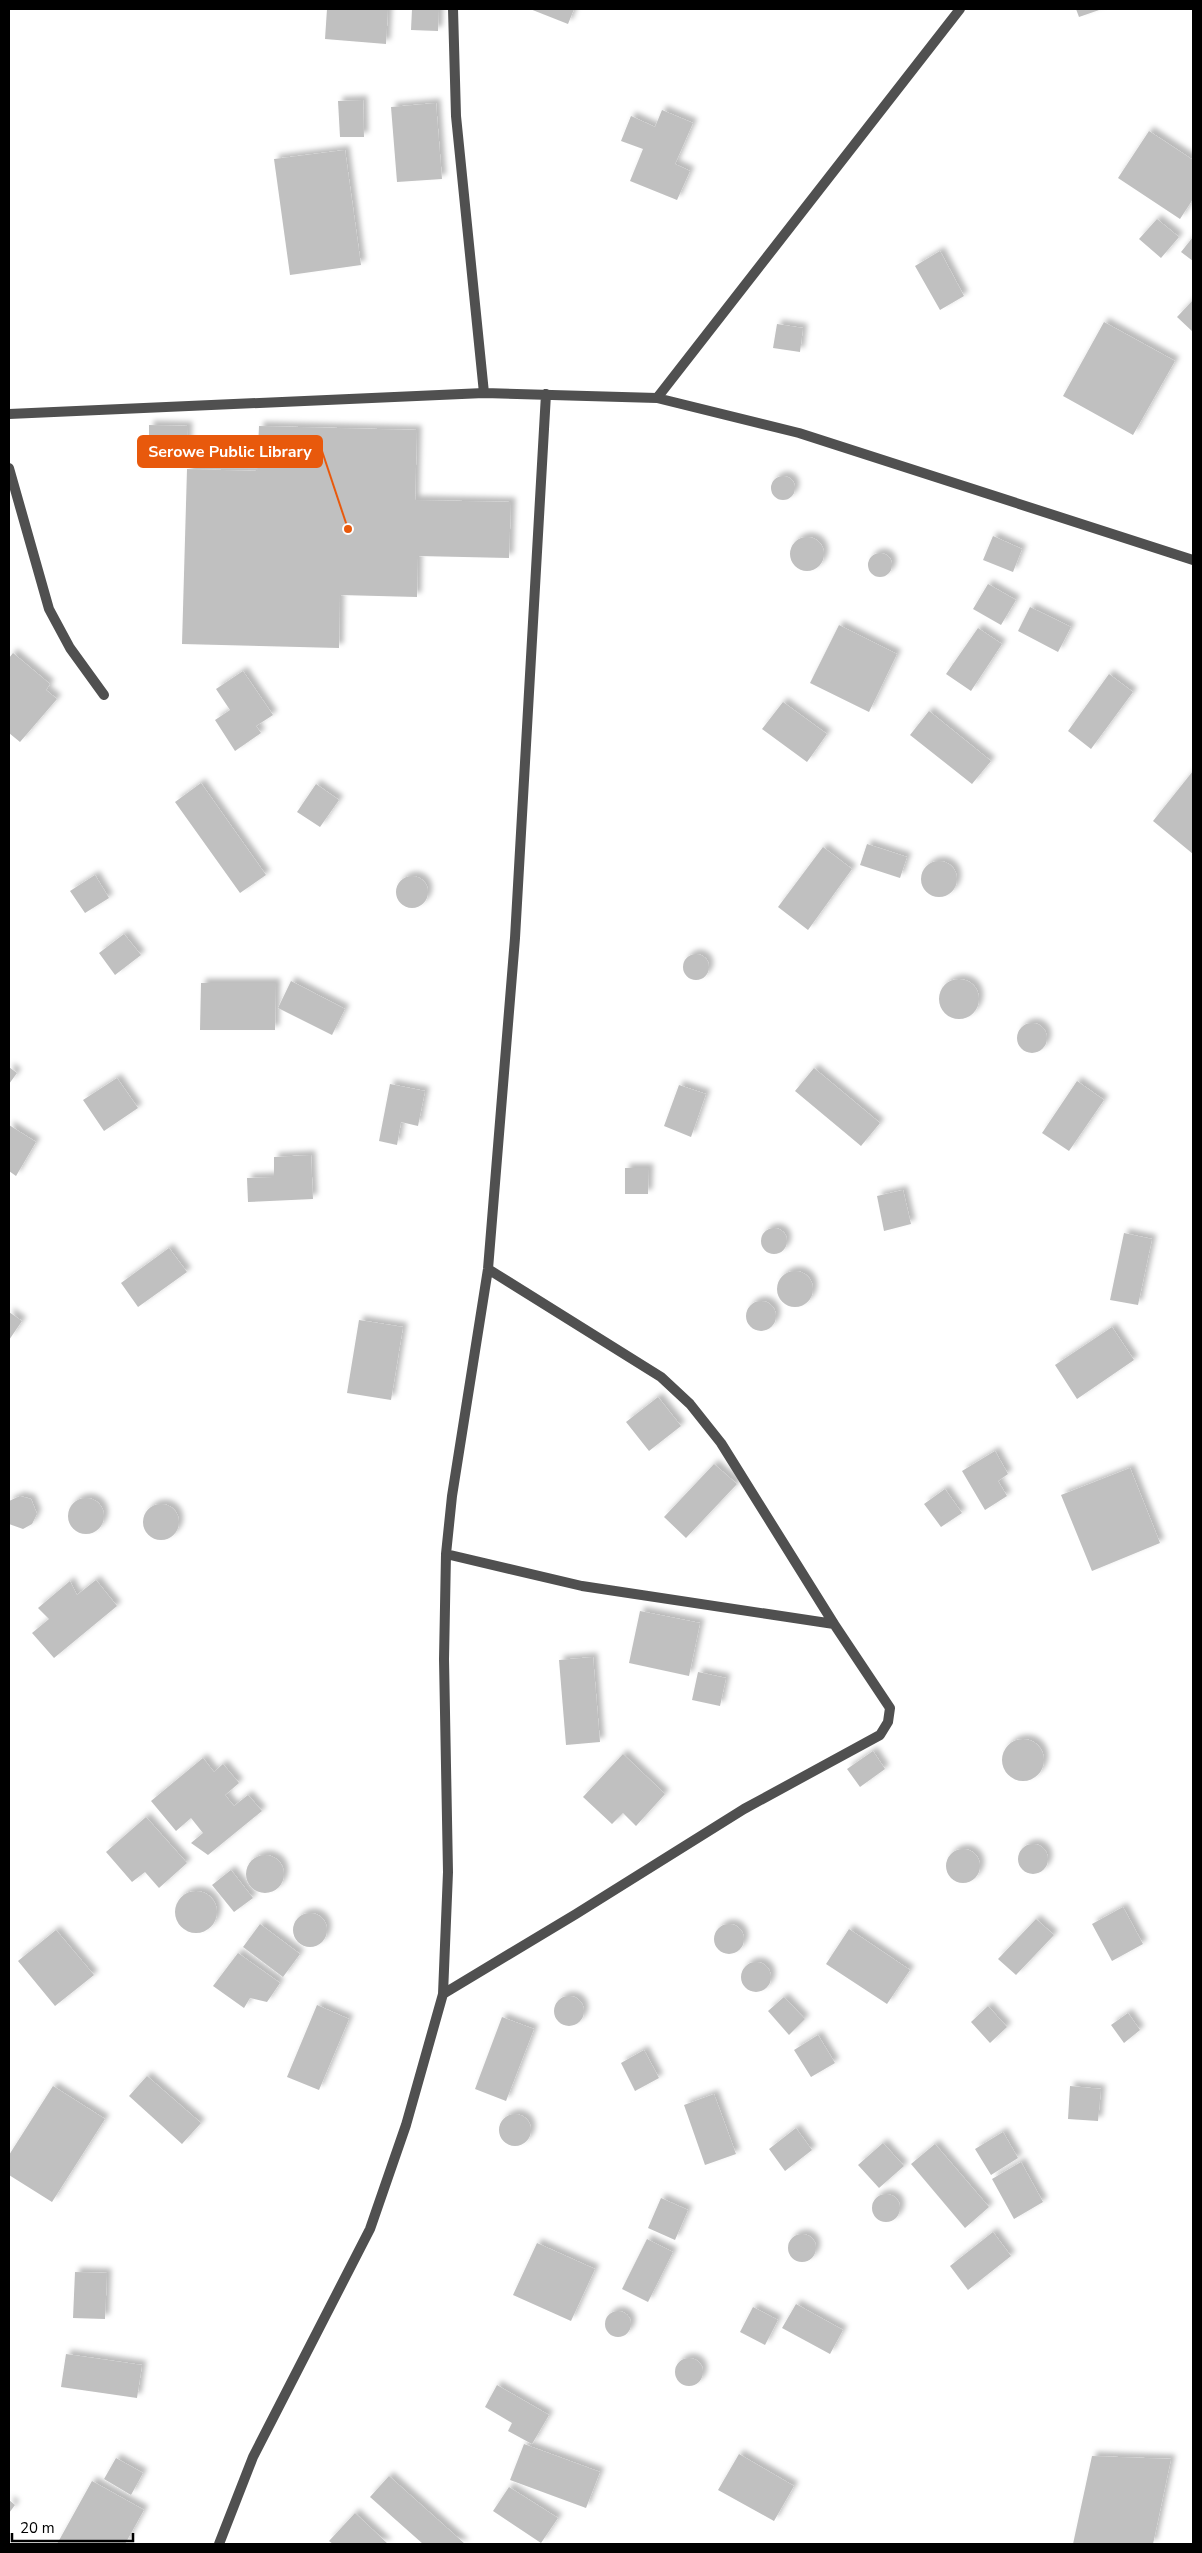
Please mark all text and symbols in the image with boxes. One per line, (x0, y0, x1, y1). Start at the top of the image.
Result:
callout: Serowe Public Library (138, 436, 322, 467)
text: Serowe Public Library (148, 441, 312, 463)
scale bar (12, 2510, 134, 2542)
text: 20 m (20, 2518, 55, 2538)

